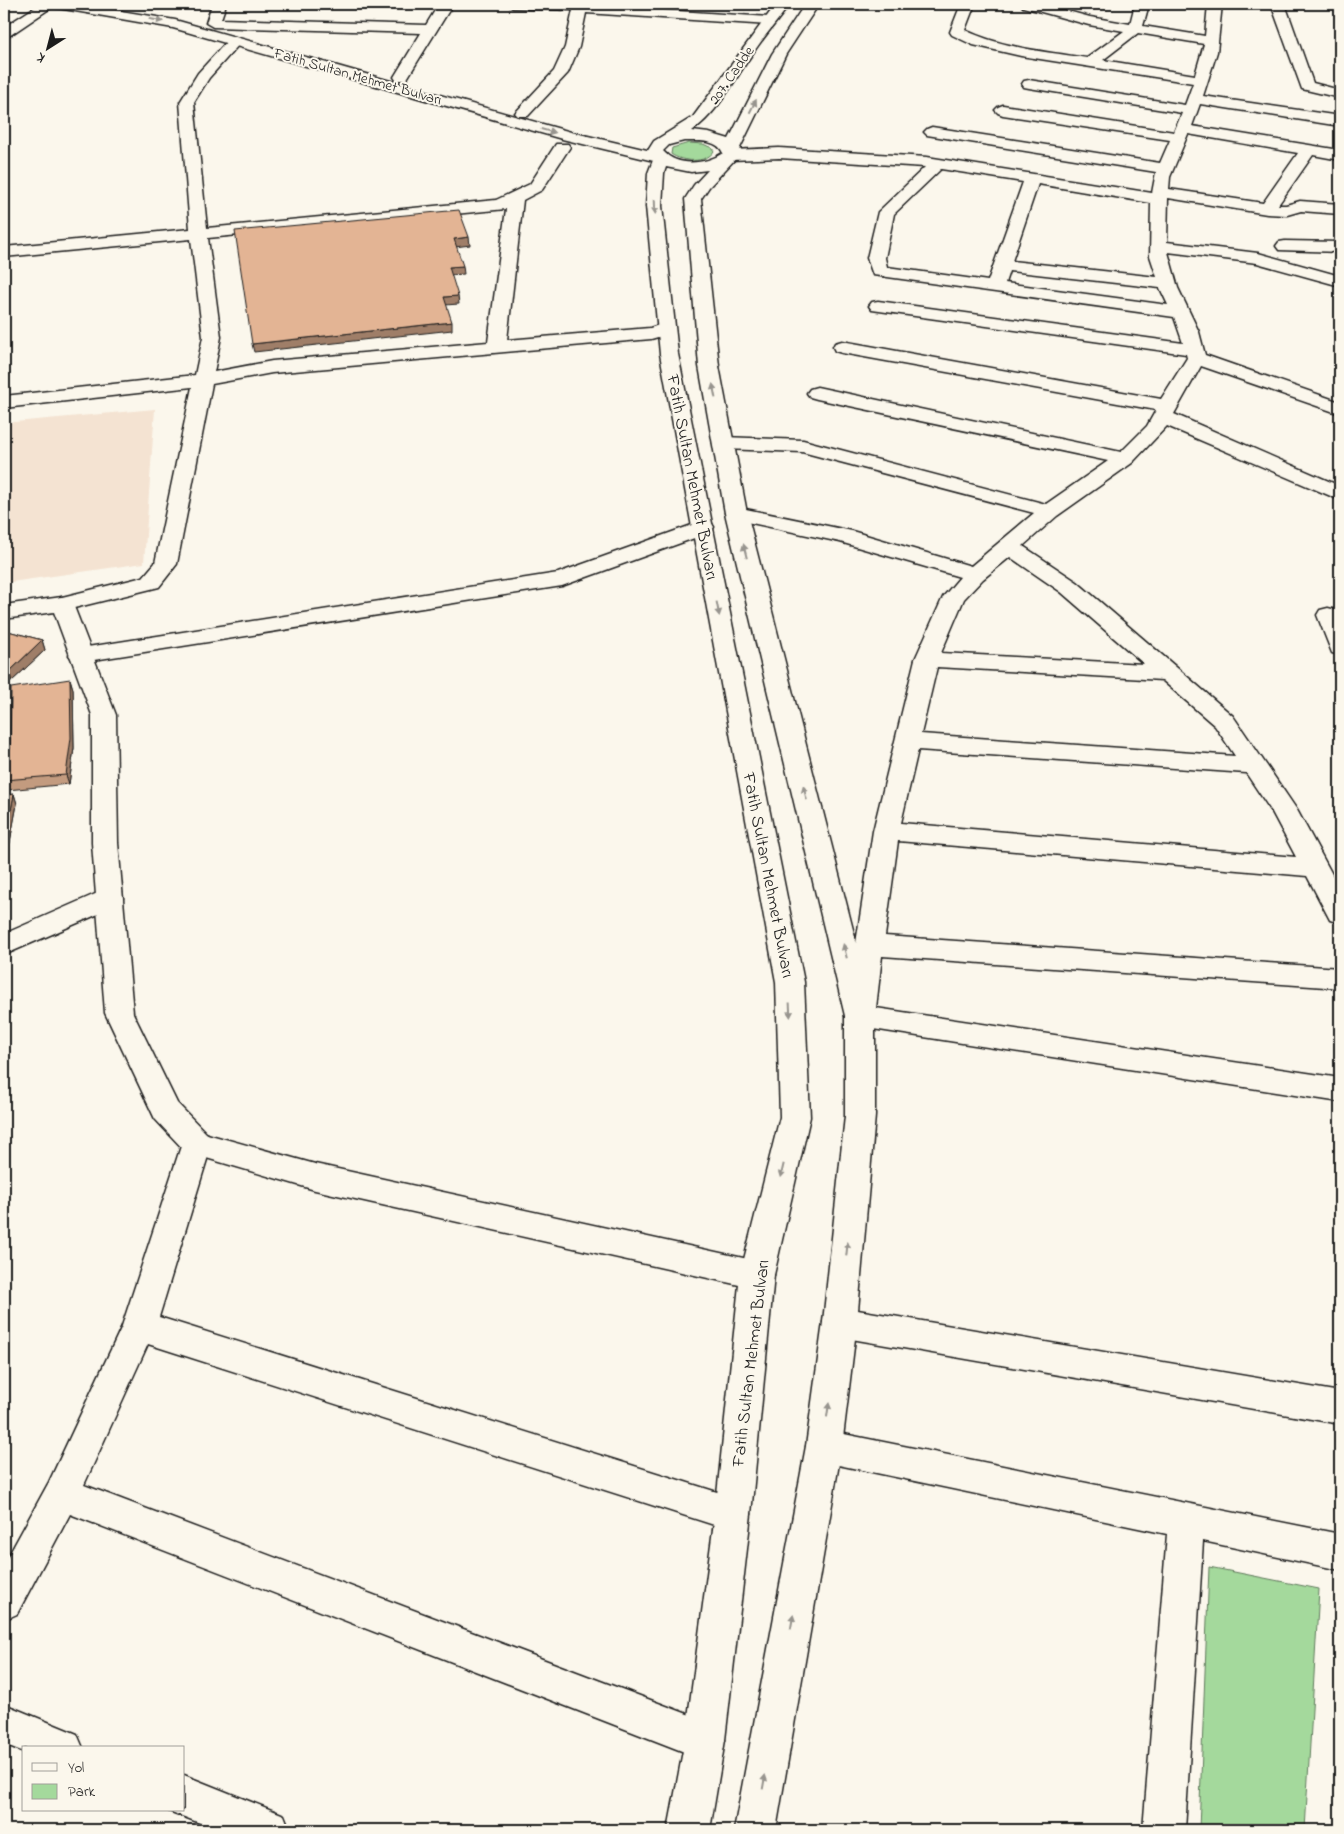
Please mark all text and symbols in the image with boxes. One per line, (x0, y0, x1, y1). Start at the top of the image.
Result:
one-way arrow (148, 17, 164, 25)
north arrow (22, 22, 72, 72)
street label: Fatih Sultan Mehmet Bulvarı (270, 42, 444, 112)
street label: 207. Cadde (704, 42, 760, 109)
text: K (31, 46, 50, 68)
one-way arrow (749, 99, 757, 113)
one-way arrow (540, 127, 556, 135)
one-way arrow (651, 200, 659, 216)
street label: Fatih Sultan Mehmet Bulvarı (658, 371, 724, 582)
one-way arrow (709, 383, 717, 399)
one-way arrow (741, 543, 749, 558)
one-way arrow (715, 602, 723, 618)
street label: Fatih Sultan Mehmet Bulvarı (734, 769, 800, 980)
one-way arrow (801, 786, 809, 801)
one-way arrow (841, 944, 849, 959)
one-way arrow (786, 1002, 794, 1018)
one-way arrow (778, 1163, 786, 1178)
one-way arrow (843, 1241, 851, 1257)
street label: Fatih Sultan Mehmet Bulvarı (726, 1258, 778, 1469)
one-way arrow (824, 1402, 832, 1418)
one-way arrow (789, 1614, 797, 1630)
legend (22, 1746, 185, 1812)
text: Yol (68, 1757, 84, 1779)
one-way arrow (760, 1774, 768, 1790)
text: Park (68, 1781, 96, 1803)

